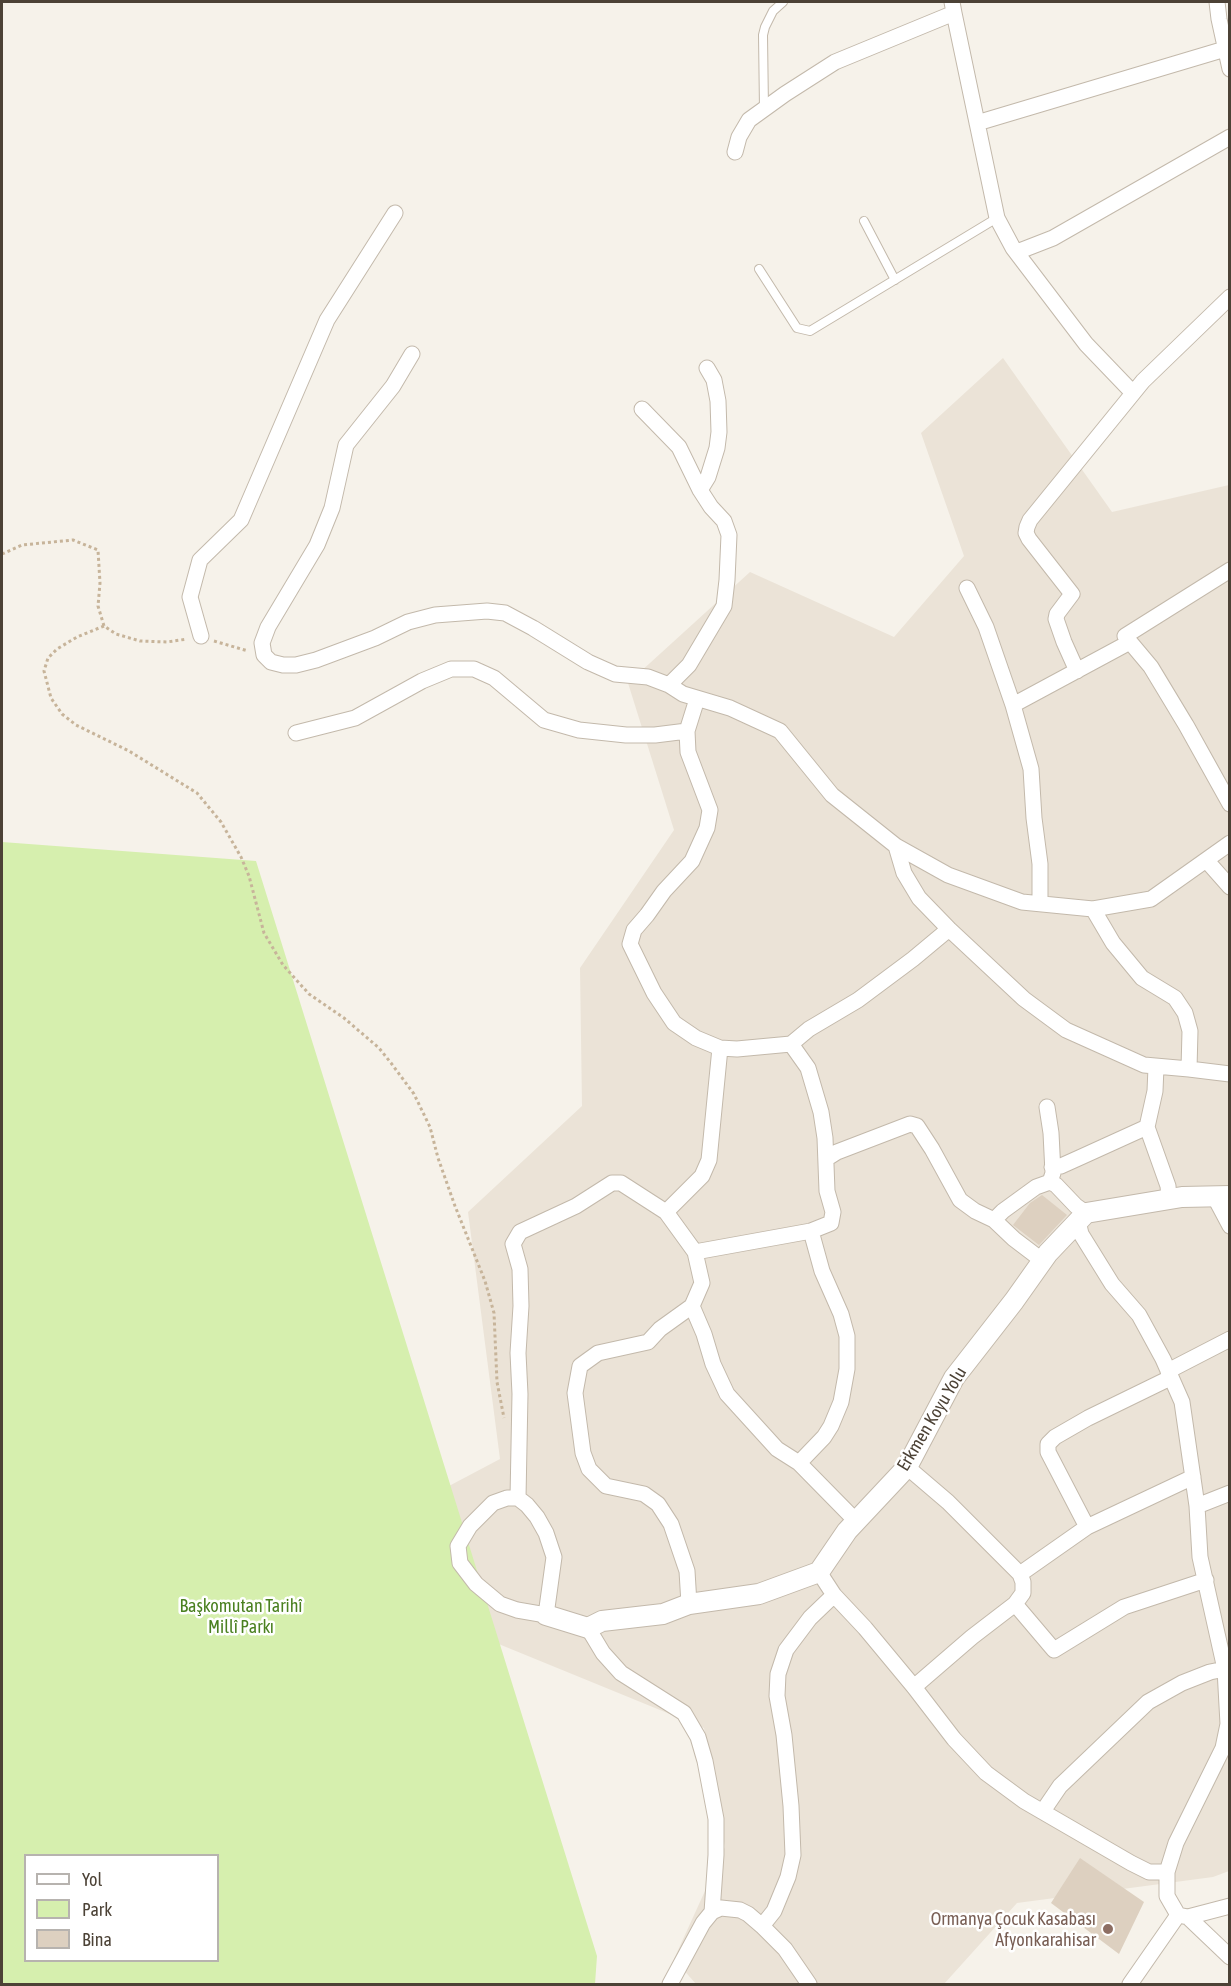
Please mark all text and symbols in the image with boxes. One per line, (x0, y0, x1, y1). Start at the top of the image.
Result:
street label: Erkmen Koyu Yolu (893, 1363, 971, 1475)
park label: Başkomutan Tarihî Millî Parkı (179, 1595, 303, 1638)
legend (24, 1854, 219, 1962)
text: Yol (82, 1869, 102, 1890)
text: Park (82, 1899, 112, 1920)
place label: Ormanya Çocuk Kasabası Afyonkarahisar (931, 1908, 1096, 1950)
marker: Ormanya Çocuk Kasabası Afyonkarahisar (1101, 1922, 1115, 1936)
text: Bina (82, 1929, 112, 1950)

